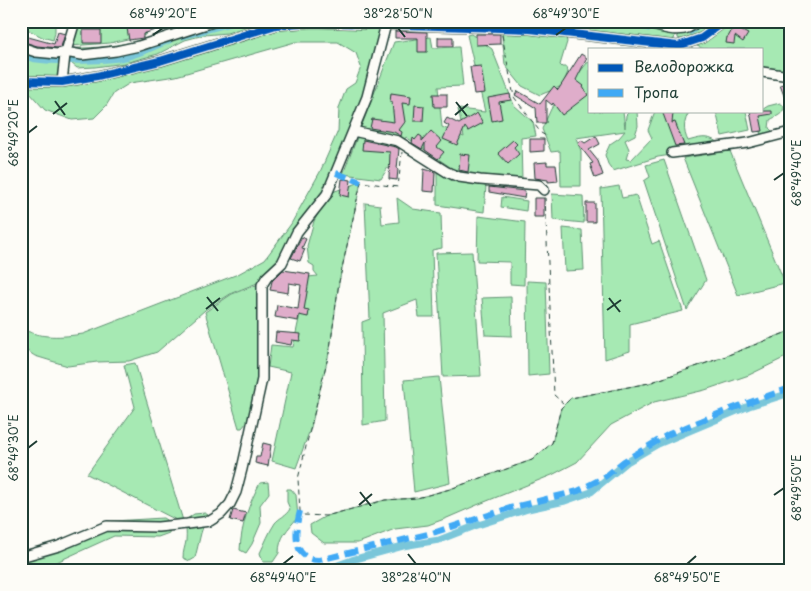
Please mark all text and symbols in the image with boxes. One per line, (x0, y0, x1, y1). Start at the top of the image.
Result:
text: 68°49'20"E (129, 4, 197, 22)
text: 38°28'50"N (363, 4, 433, 22)
text: 68°49'30"E (532, 4, 600, 22)
legend (588, 48, 764, 112)
text: Велодорожка (634, 54, 735, 77)
text: Тропа (634, 80, 679, 103)
text: 68°49'20"E (4, 99, 22, 167)
text: 68°49'40"E (787, 139, 805, 207)
text: 68°49'30"E (4, 414, 22, 482)
text: 68°49'50"E (787, 455, 805, 522)
text: 68°49'40"E (249, 568, 317, 586)
text: 38°28'40"N (381, 568, 451, 586)
text: 68°49'50"E (654, 568, 721, 586)

